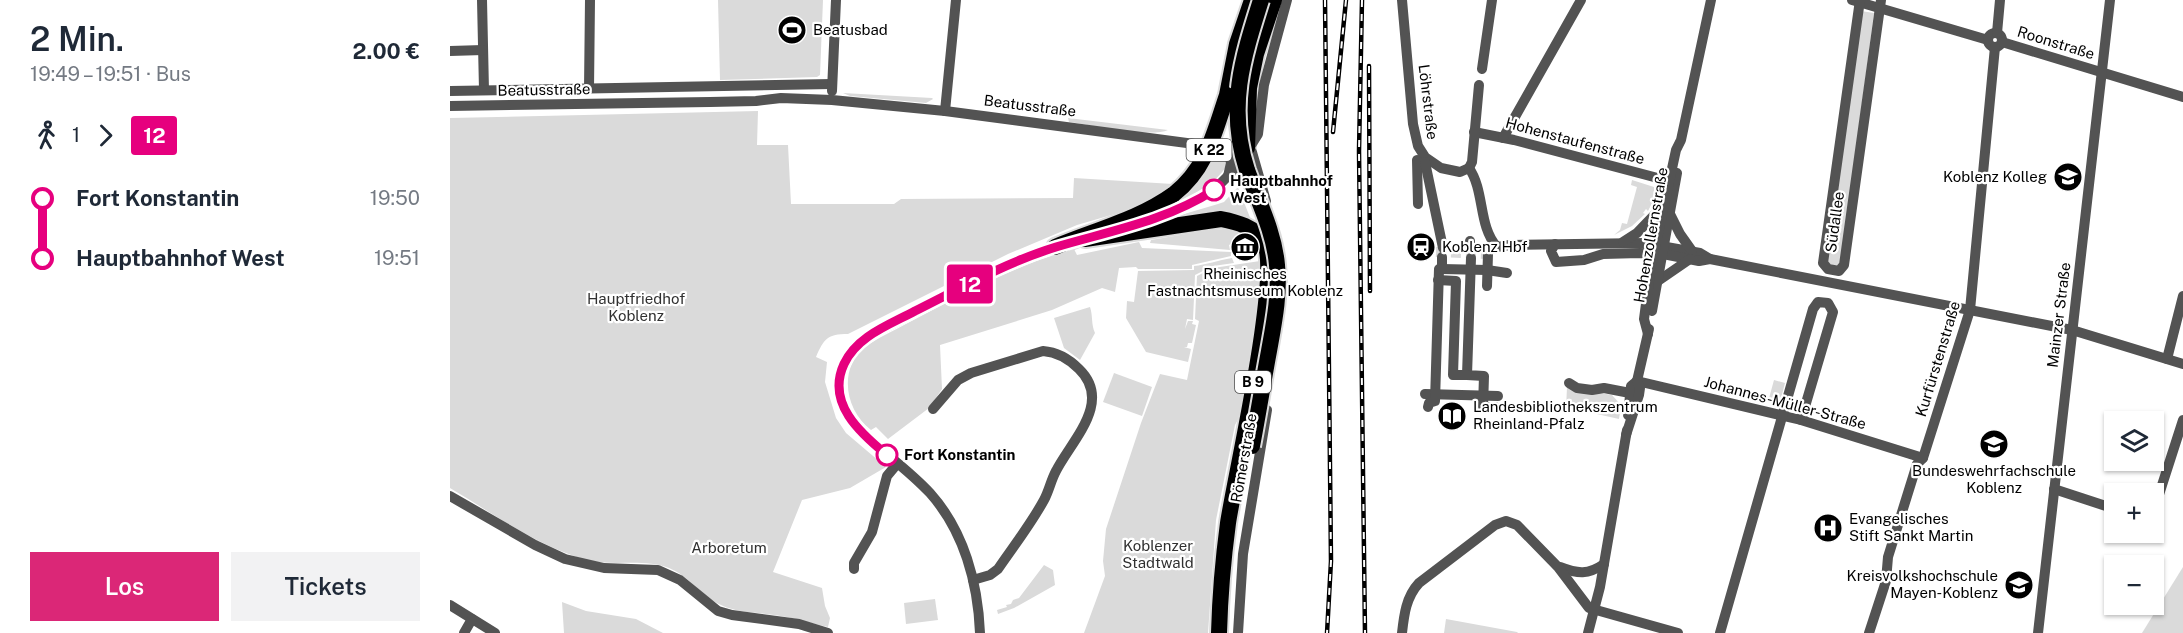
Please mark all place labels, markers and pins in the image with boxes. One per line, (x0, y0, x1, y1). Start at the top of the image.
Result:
sports icon: Beatusbad (776, 14, 808, 46)
place label: Beatusbad (813, 21, 888, 38)
school or university icon: Koblenz Kolleg (2052, 161, 2084, 193)
place label: Koblenz Kolleg (1943, 168, 2047, 185)
place label: Hauptbahnhof West (1230, 172, 1333, 206)
marker: Hauptbahnhof West (1203, 179, 1225, 201)
museum icon: Rheinisches Fastnachtsmuseum Koblenz (1229, 231, 1261, 263)
station icon: Koblenz Hbf (1405, 231, 1437, 263)
place label: Koblenz Hbf (1442, 238, 1528, 255)
place label: Rheinisches Fastnachtsmuseum Koblenz (1147, 265, 1343, 299)
place label: Landesbibliothekszentrum Rheinland-Pfalz (1473, 398, 1658, 432)
library icon: Landesbibliothekszentrum Rheinland-Pfalz (1436, 400, 1468, 432)
school or university icon: Bundeswehrfachschule Koblenz (1978, 428, 2010, 460)
marker: Fort Konstantin (876, 444, 898, 466)
place label: Fort Konstantin (904, 446, 1016, 463)
place label: Bundeswehrfachschule Koblenz (1912, 462, 2076, 496)
place label: Evangelisches Stift Sankt Martin (1849, 510, 1973, 544)
hospital icon: Evangelisches Stift Sankt Martin (1812, 512, 1844, 544)
place label: Kreisvolkshochschule Mayen-Koblenz (1847, 567, 1998, 601)
school or university icon: Kreisvolkshochschule Mayen-Koblenz (2003, 569, 2035, 601)

